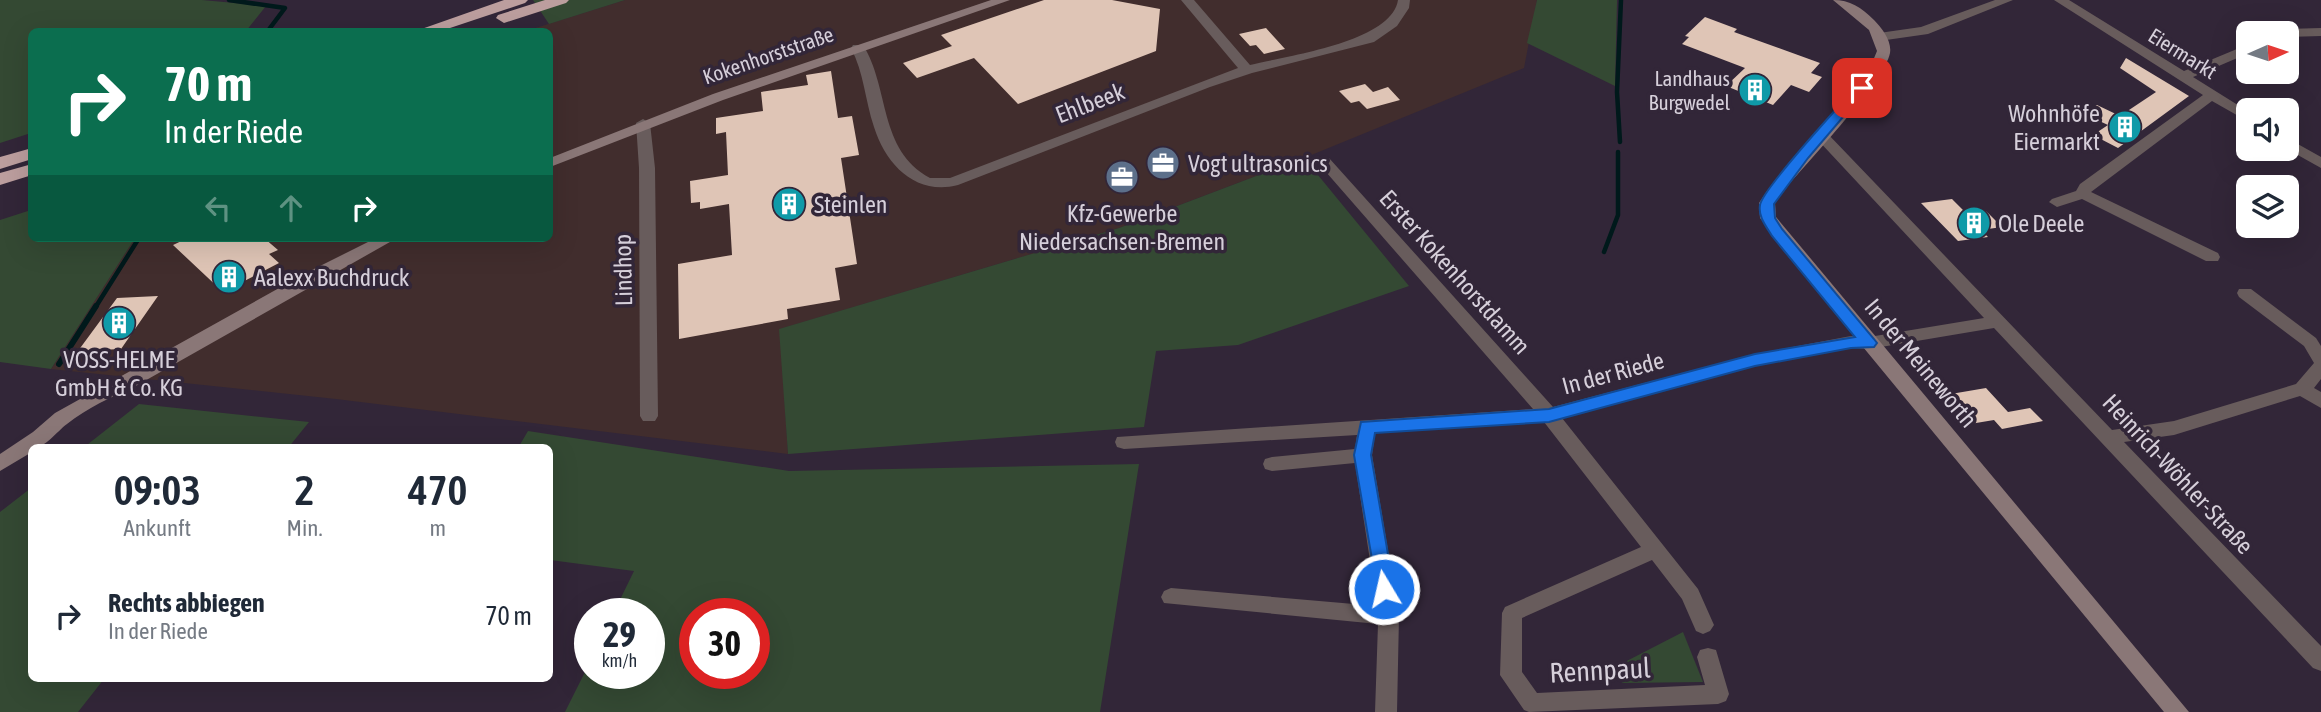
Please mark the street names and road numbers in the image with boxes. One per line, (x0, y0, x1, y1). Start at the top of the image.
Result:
street label: Kokenhorststraße (700, 21, 836, 89)
street label: Eiermarkt (2144, 23, 2222, 83)
street label: Ehlbeek (1052, 77, 1129, 128)
street label: Erster Kokenhorstdamm (1374, 185, 1536, 359)
street label: Lindhop (609, 234, 637, 306)
street label: In der Meineworth (1859, 293, 1983, 433)
street label: In der Riede (1559, 346, 1667, 400)
street label: Heinrich-Wöhler-Straße (2097, 389, 2259, 559)
street label: Rennpaul (1549, 651, 1652, 689)

